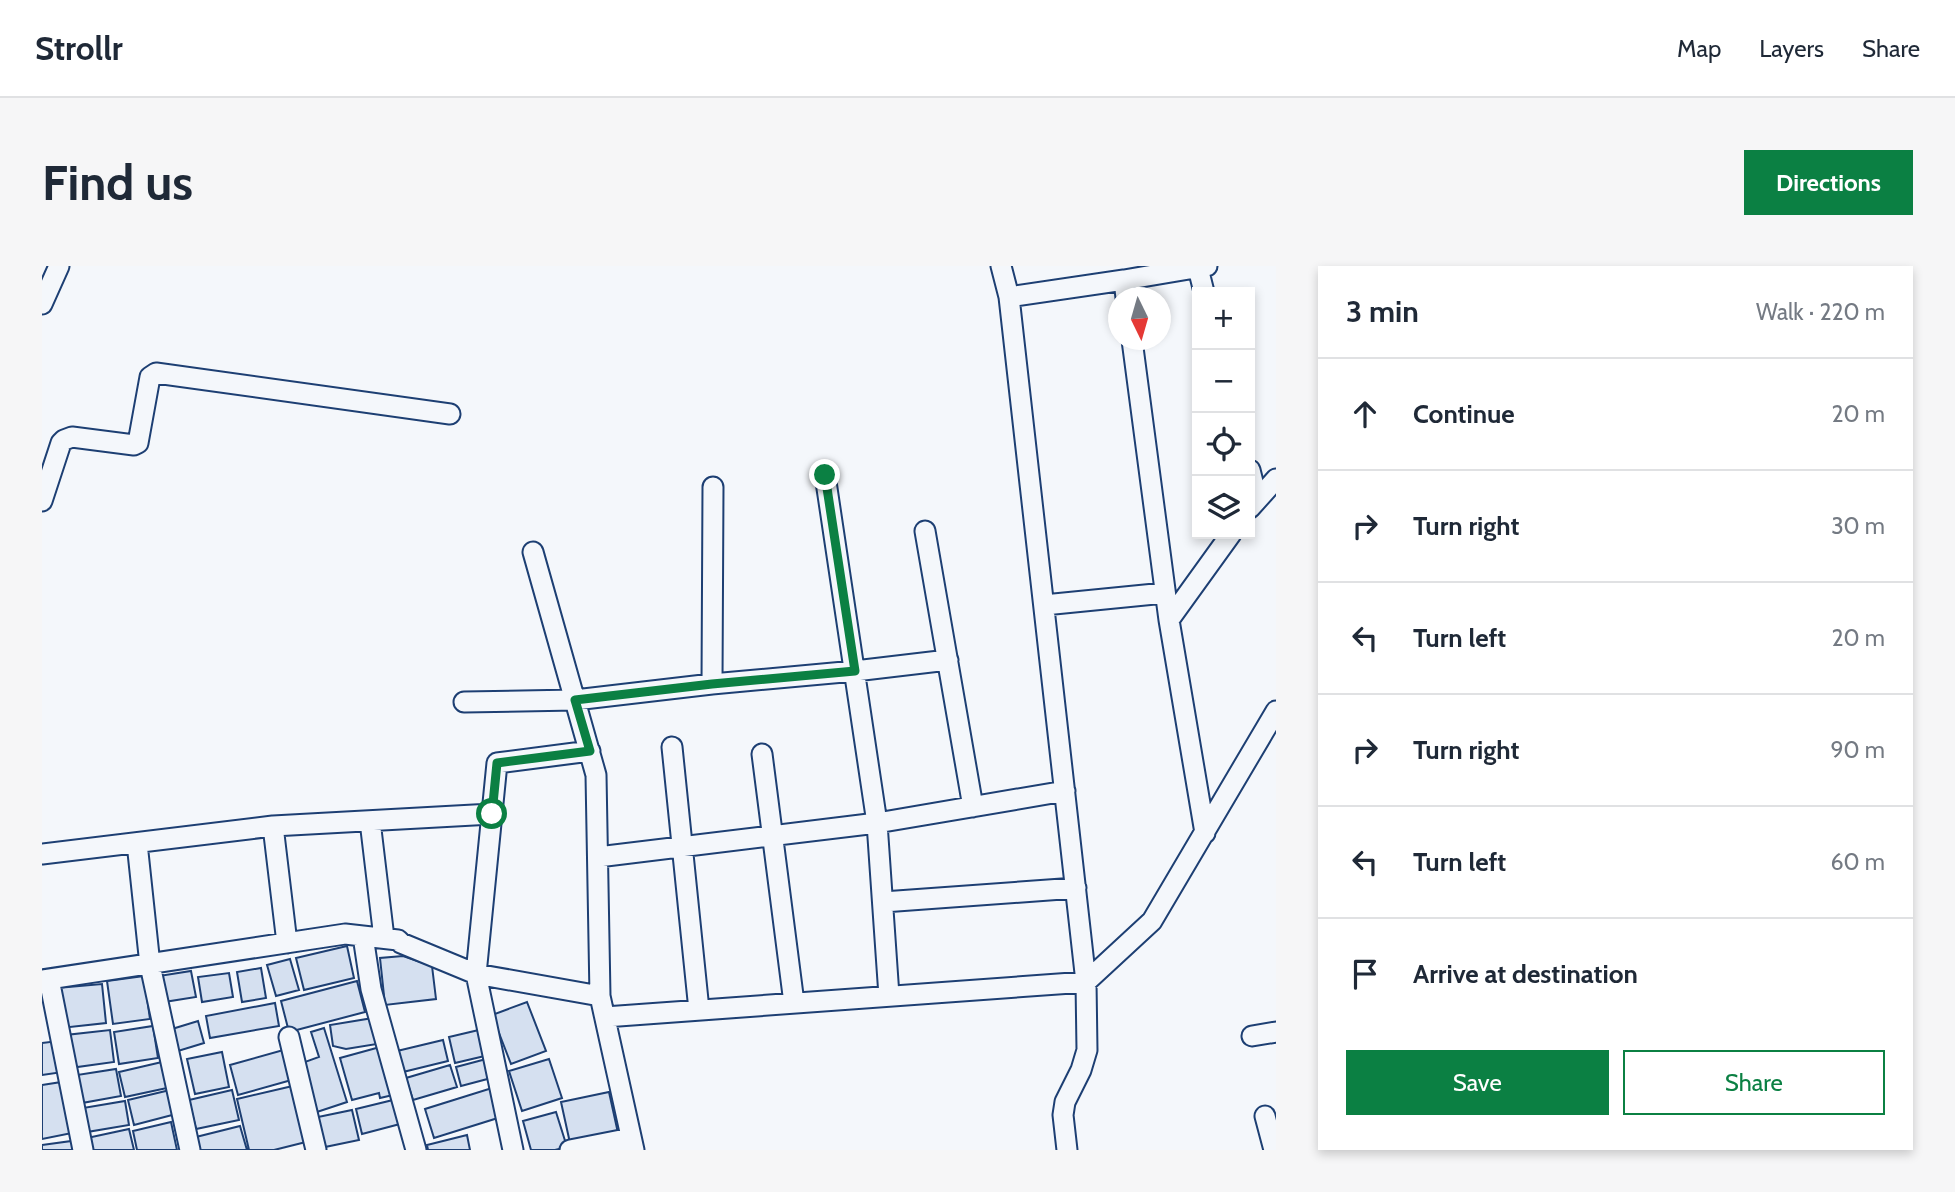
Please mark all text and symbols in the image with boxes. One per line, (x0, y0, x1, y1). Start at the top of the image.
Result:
text: Strollr (35, 28, 123, 68)
text: Map (1677, 34, 1721, 63)
text: Layers (1759, 34, 1824, 63)
text: Share (1862, 34, 1920, 63)
button: Directions (1744, 150, 1913, 215)
text: Find us (42, 153, 193, 212)
north arrow (1108, 287, 1171, 350)
map controls (1192, 287, 1255, 539)
button: + (1192, 287, 1255, 350)
text: 3 min (1346, 293, 1419, 330)
text: Walk · 220 m (1756, 298, 1885, 326)
button: − (1192, 350, 1255, 413)
icon: ahead (1346, 395, 1384, 433)
text: Continue (1413, 398, 1515, 430)
text: 20 m (1832, 400, 1885, 428)
button: locate (1192, 413, 1255, 476)
route end (809, 459, 840, 490)
button: layers (1192, 476, 1255, 539)
icon: right (1346, 507, 1384, 545)
text: Turn right (1413, 510, 1519, 542)
text: 30 m (1831, 512, 1885, 540)
icon: left (1346, 619, 1384, 657)
text: Turn left (1413, 622, 1506, 654)
text: 20 m (1832, 624, 1885, 652)
icon: right (1346, 731, 1384, 769)
text: Turn right (1413, 734, 1519, 766)
text: 90 m (1831, 736, 1885, 764)
route start (476, 798, 507, 829)
icon: left (1346, 843, 1384, 881)
text: Turn left (1413, 846, 1506, 878)
text: 60 m (1831, 848, 1885, 876)
icon: arrive (1346, 955, 1384, 993)
text: Arrive at destination (1413, 958, 1638, 990)
button: Save (1346, 1050, 1609, 1115)
button: Share (1623, 1050, 1885, 1115)

